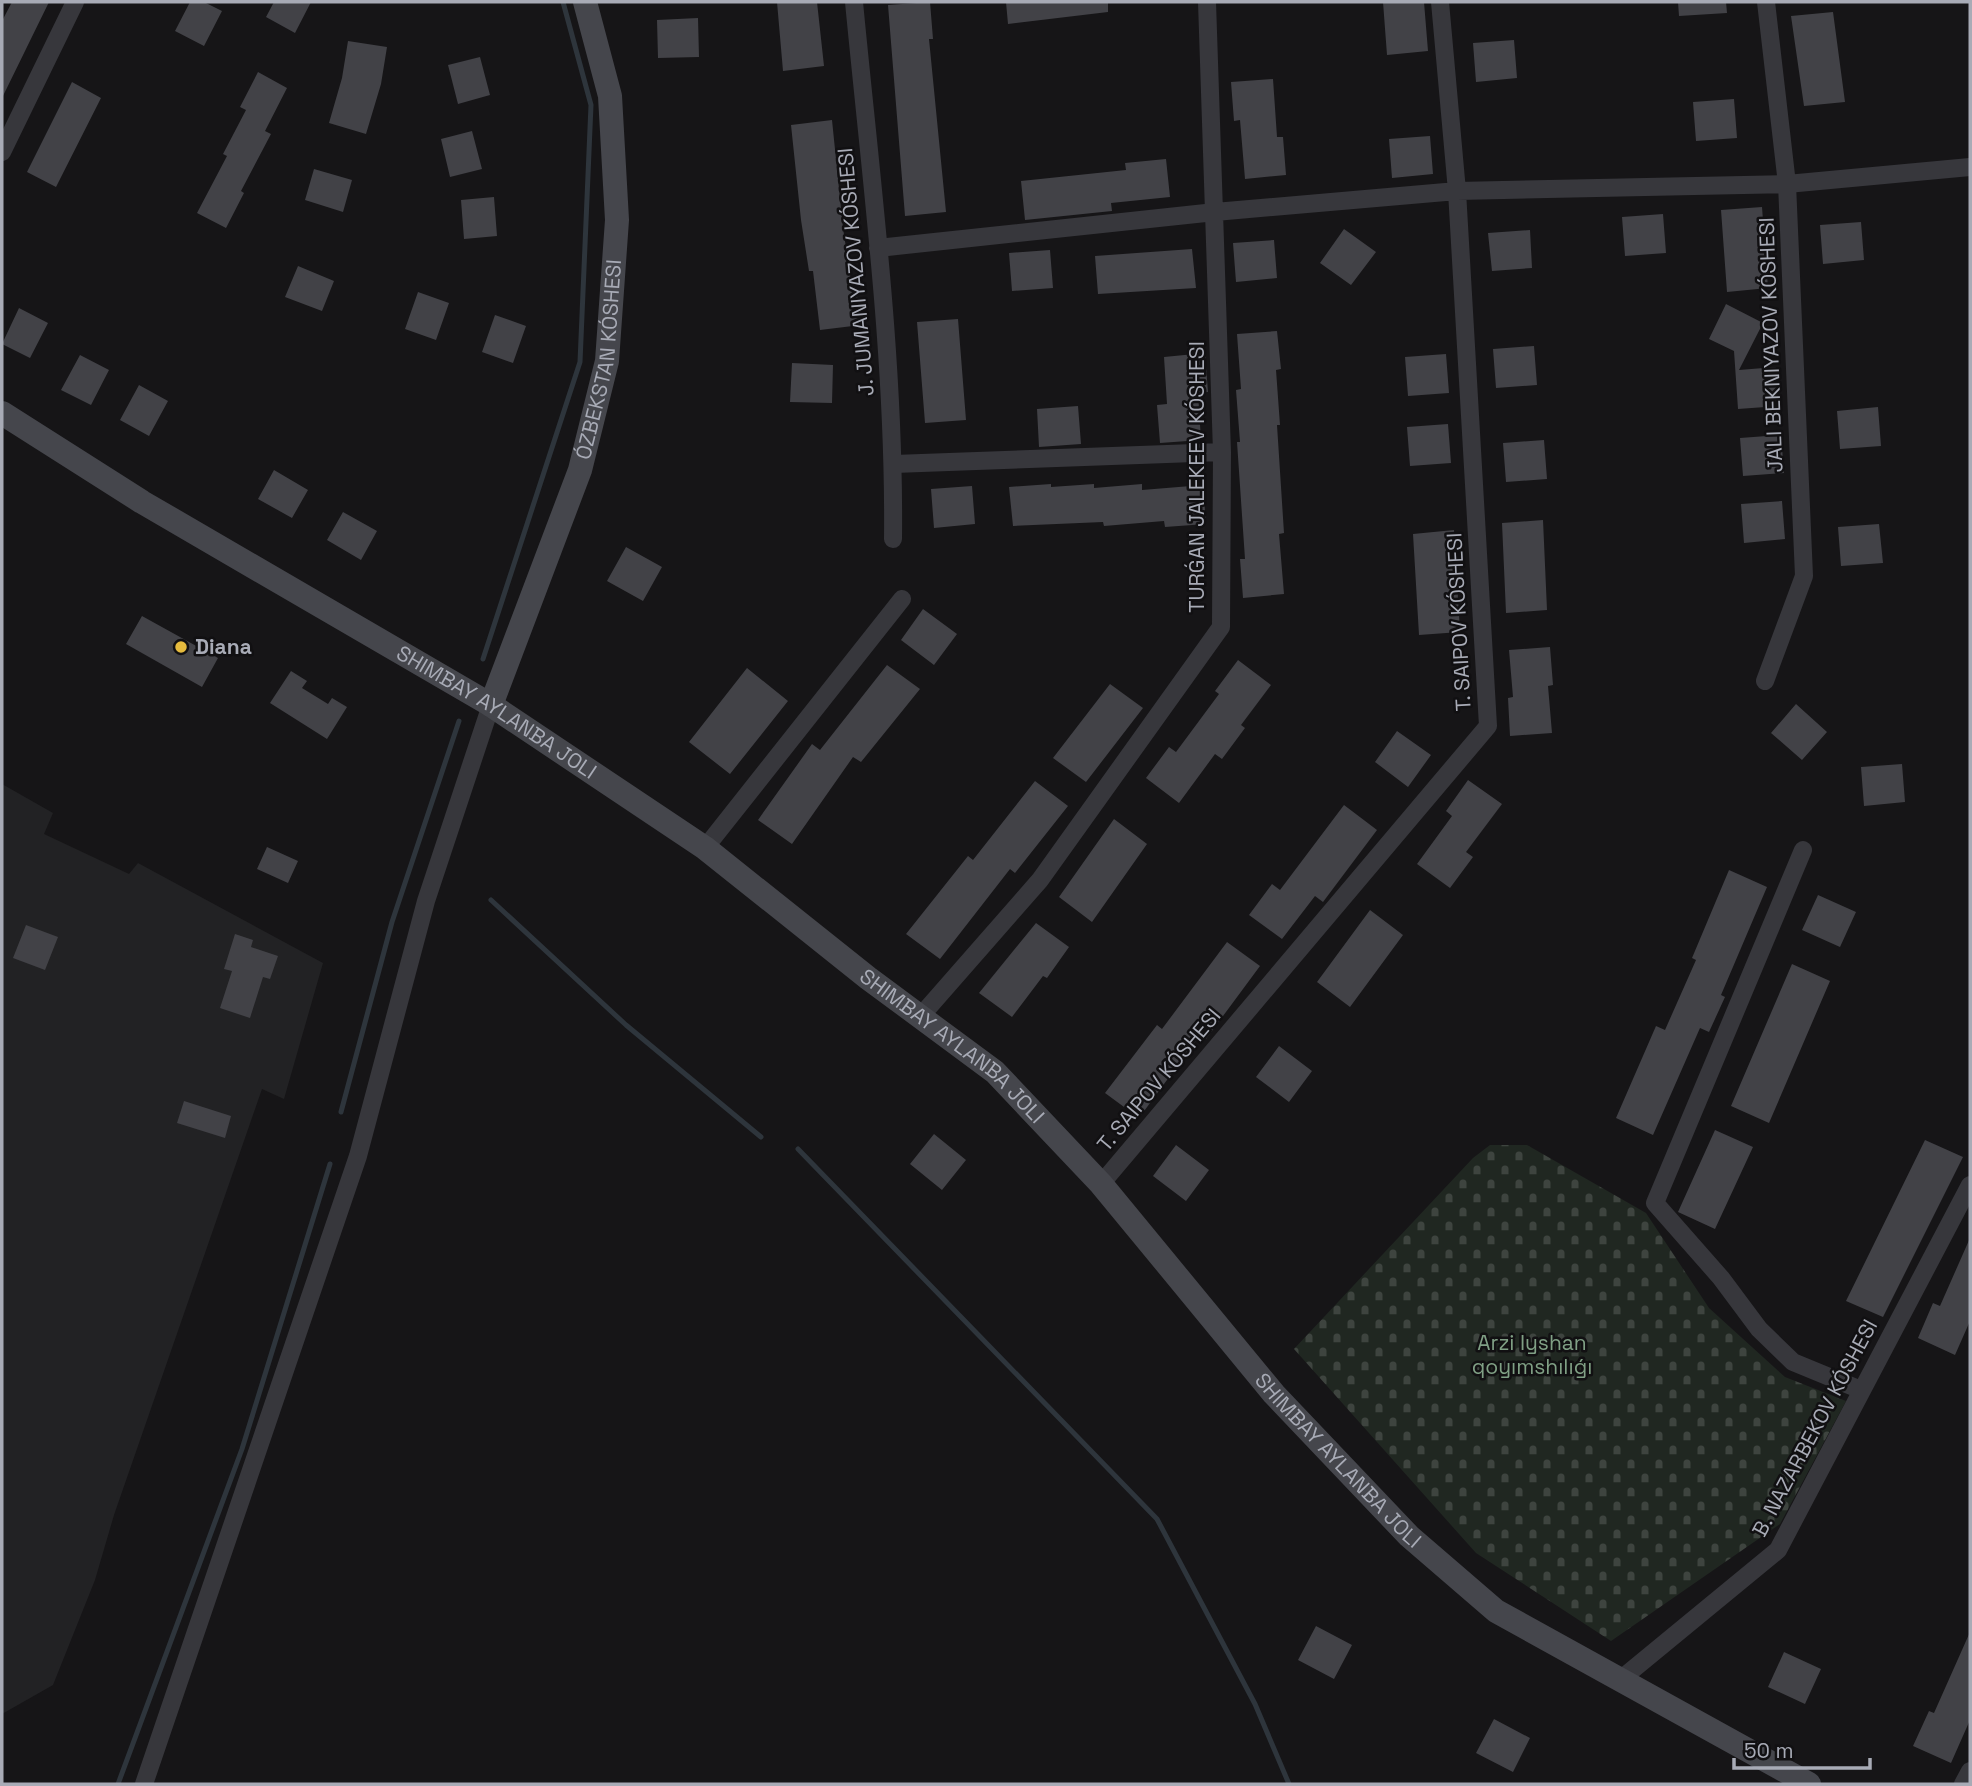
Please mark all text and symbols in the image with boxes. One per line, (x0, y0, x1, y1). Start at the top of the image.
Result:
street label: J. JUMANIYAZOV KÓSHESI (831, 147, 880, 397)
street label: JALI BEKNIYAZOV KÓSHESI (1753, 217, 1788, 473)
street label: ÓZBEKSTAN KÓSHESI (569, 259, 627, 462)
street label: TURǴAN JALEKEEV KÓSHESI (1183, 341, 1210, 613)
street label: T. SAIPOV KÓSHESI (1440, 532, 1477, 712)
place label: Diana (195, 633, 252, 660)
marker: Diana (173, 639, 189, 655)
street label: SHIMBAY AYLANBA JOLI (392, 639, 602, 785)
street label: SHIMBAY AYLANBA JOLI (854, 963, 1051, 1129)
street label: T. SAIPOV KÓSHESI (1091, 1003, 1226, 1157)
street label: B. NAZARBEKOV KÓSHESI (1746, 1315, 1883, 1541)
park label: Arzi Iyshan qoyımshılıǵı (1472, 1329, 1592, 1380)
street label: SHIMBAY AYLANBA JOLI (1249, 1367, 1427, 1554)
scale bar (1734, 1726, 1870, 1770)
text: 50 m (1744, 1737, 1794, 1764)

